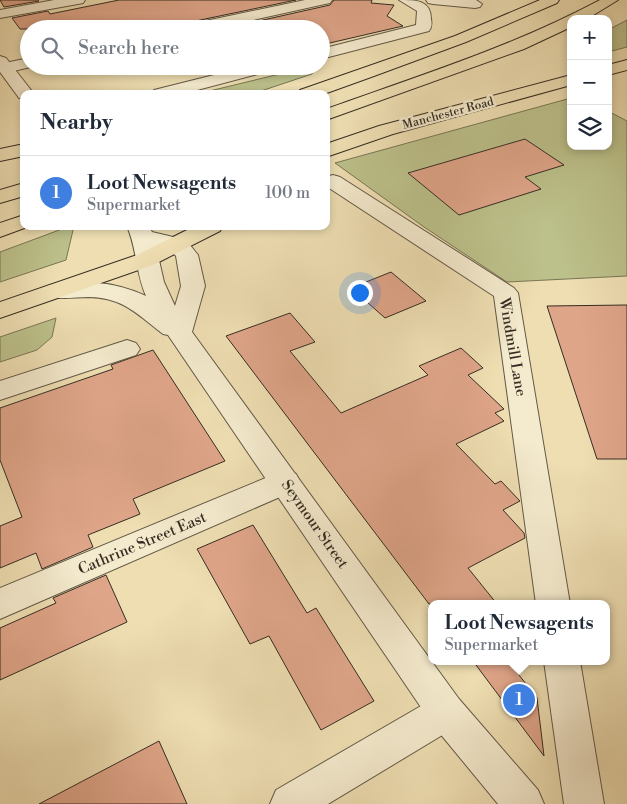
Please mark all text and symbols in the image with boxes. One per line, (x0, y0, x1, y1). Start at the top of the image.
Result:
map controls (567, 15, 612, 150)
button: + (567, 15, 612, 60)
search box (20, 20, 330, 75)
icon: search (38, 34, 66, 62)
text: Search here (78, 36, 179, 60)
button: − (567, 60, 612, 105)
street label: Manchester Road (401, 94, 496, 133)
button: layers (567, 105, 612, 150)
text: Nearby (40, 110, 113, 136)
text: Loot Newsagents (87, 171, 236, 195)
text: 1 (52, 183, 60, 203)
text: 100 m (265, 183, 310, 203)
text: Supermarket (87, 195, 181, 215)
your location (347, 280, 373, 306)
street label: Windmill Lane (494, 295, 531, 398)
street label: Seymour Street (277, 476, 353, 573)
street label: Cathrine Street East (75, 508, 210, 579)
popup (428, 600, 610, 665)
text: Loot Newsagents (444, 611, 594, 635)
text: Supermarket (444, 635, 538, 655)
pin: 1 (503, 681, 535, 719)

